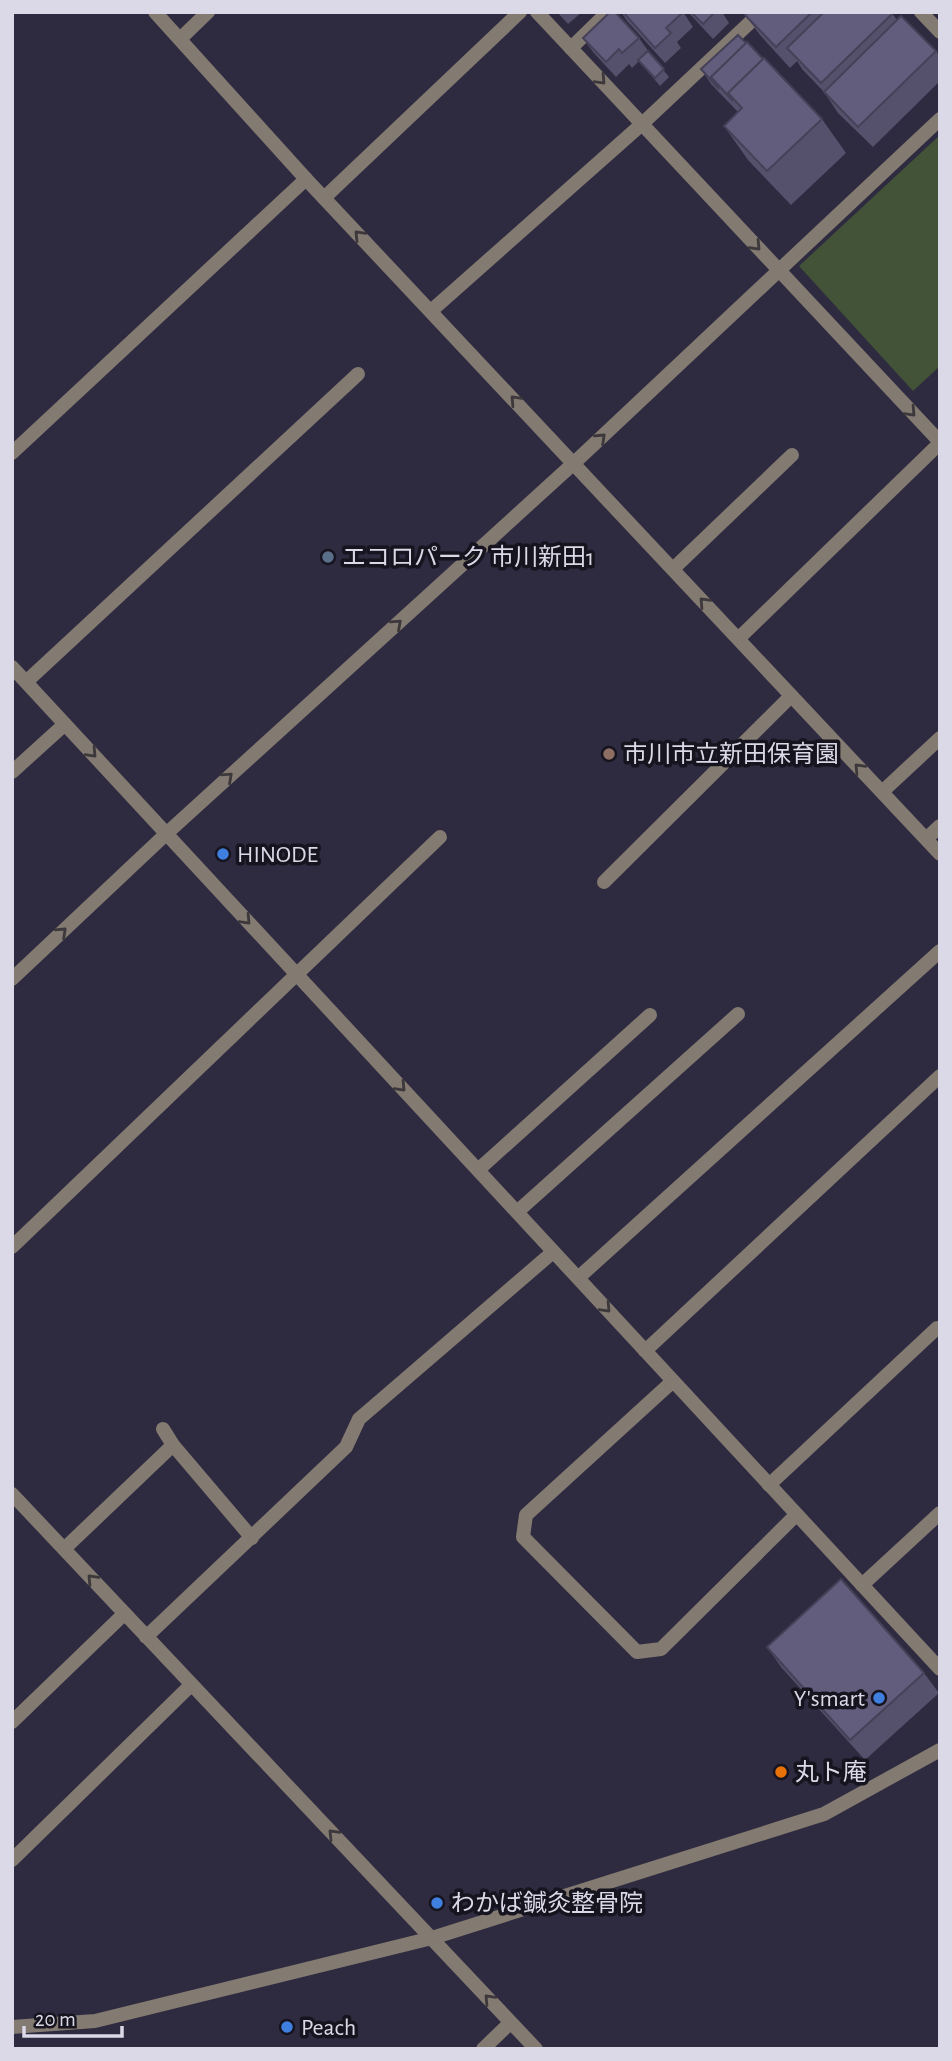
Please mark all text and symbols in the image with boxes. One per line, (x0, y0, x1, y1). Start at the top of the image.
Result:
one-way arrow (592, 72, 605, 85)
one-way arrow (354, 230, 367, 243)
one-way arrow (748, 238, 760, 251)
one-way arrow (511, 395, 523, 408)
one-way arrow (903, 404, 916, 417)
one-way arrow (593, 433, 606, 446)
place label: エコロパーク 市川新田1 (342, 544, 594, 570)
marker: エコロパーク 市川新田1 (320, 549, 336, 565)
one-way arrow (700, 597, 712, 610)
one-way arrow (388, 620, 401, 632)
place label: 市川市立新田保育園 (623, 741, 839, 767)
one-way arrow (84, 745, 96, 758)
marker: 市川市立新田保育園 (601, 746, 617, 762)
one-way arrow (855, 763, 868, 776)
one-way arrow (220, 773, 233, 785)
place label: HINODE (237, 843, 319, 867)
marker: HINODE (215, 846, 231, 862)
one-way arrow (238, 912, 251, 925)
one-way arrow (54, 928, 67, 941)
one-way arrow (393, 1079, 405, 1092)
one-way arrow (597, 1300, 610, 1313)
one-way arrow (88, 1575, 100, 1588)
place label: Y'smart (794, 1687, 865, 1711)
marker: Y'smart (871, 1690, 887, 1706)
place label: 丸ト庵 (795, 1759, 867, 1785)
marker: 丸ト庵 (773, 1764, 789, 1780)
one-way arrow (328, 1829, 341, 1842)
place label: わかば鍼灸整骨院 (451, 1890, 643, 1916)
marker: わかば鍼灸整骨院 (429, 1895, 445, 1911)
scale bar (24, 1994, 122, 2038)
one-way arrow (484, 1994, 497, 2007)
text: 20 m (35, 2009, 76, 2030)
place label: Peach (301, 2016, 356, 2040)
marker: Peach (279, 2019, 295, 2035)

